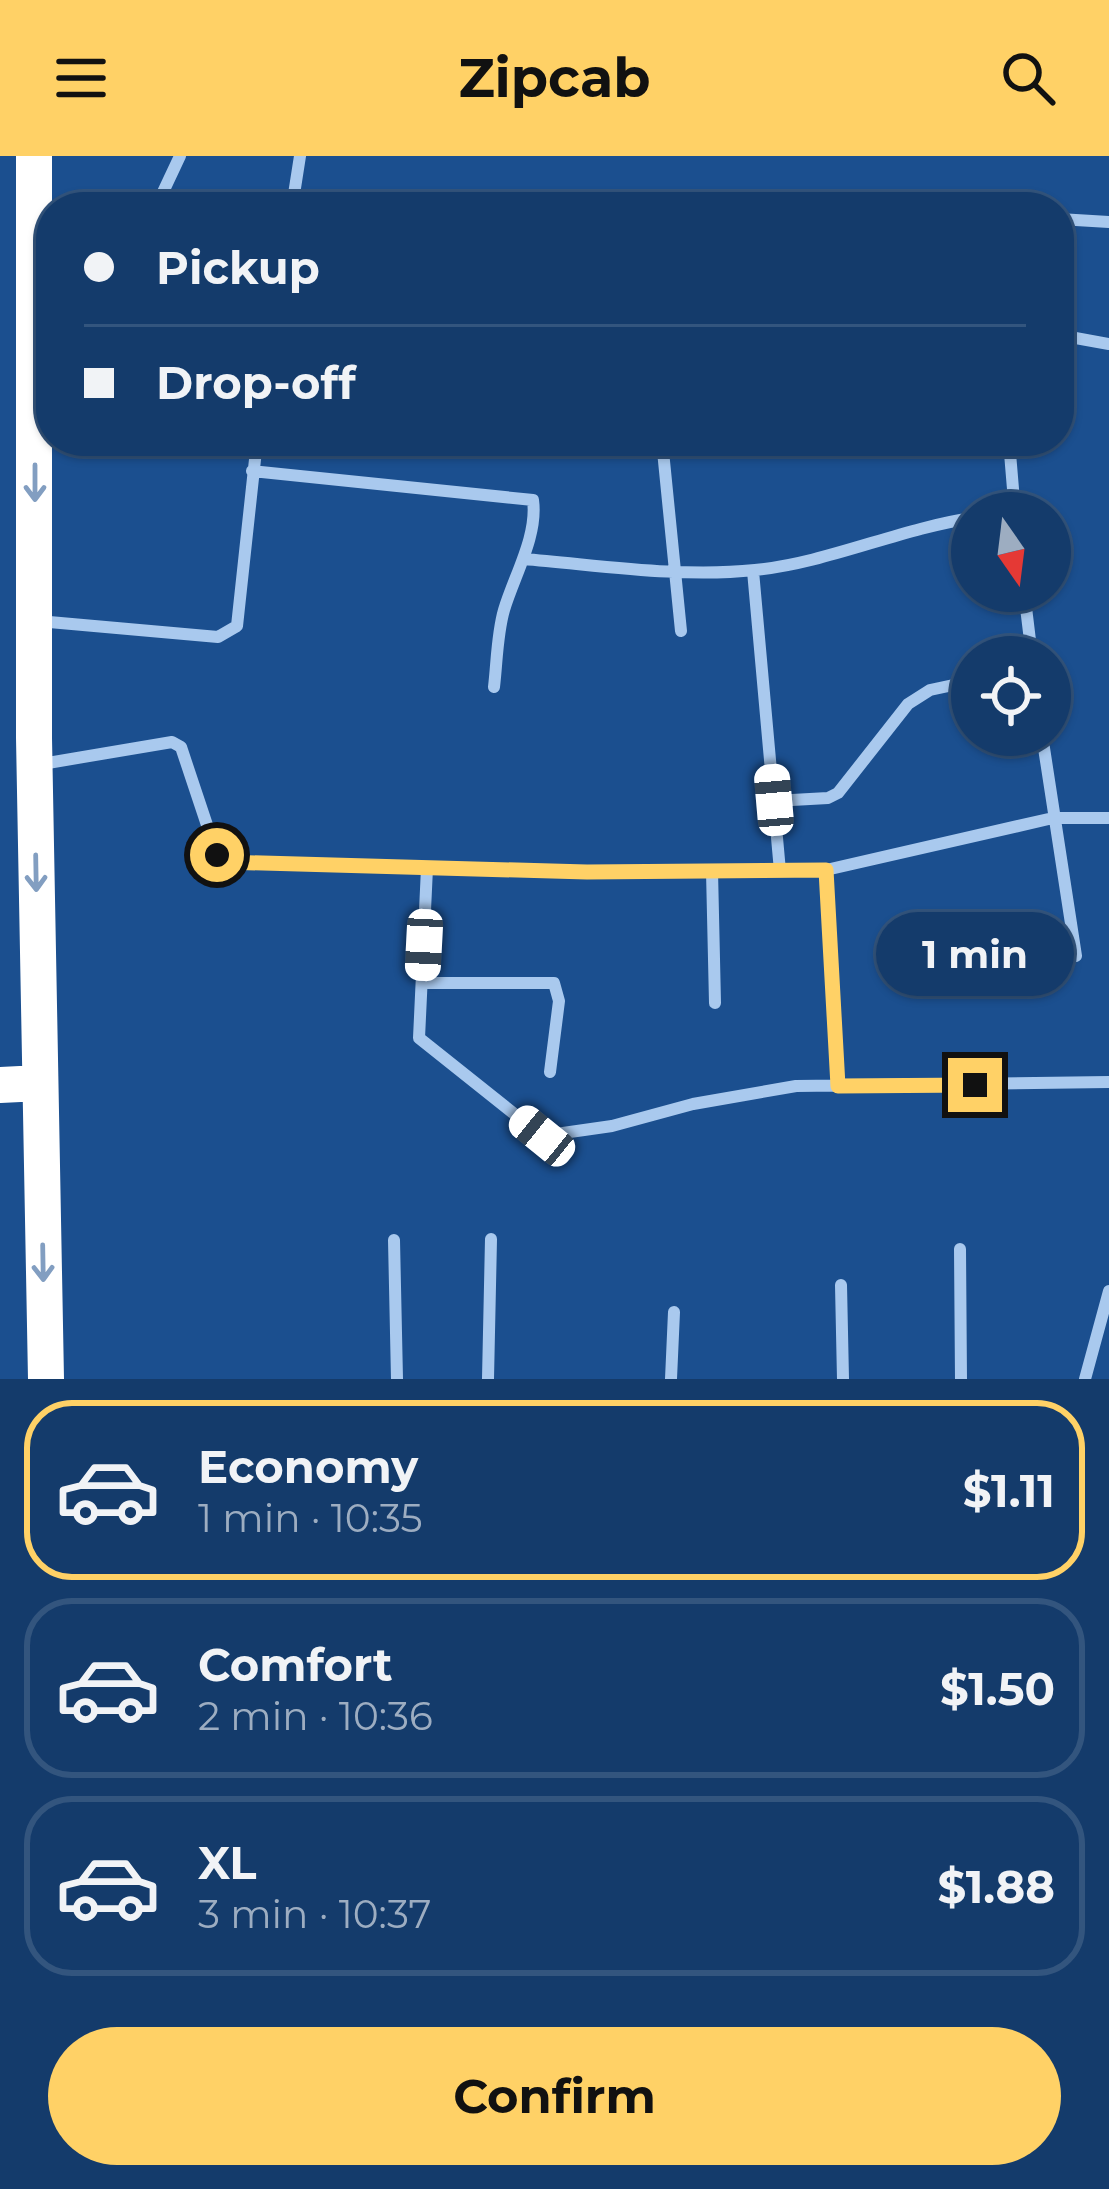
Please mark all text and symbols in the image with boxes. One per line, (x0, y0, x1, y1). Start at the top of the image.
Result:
icon: menu (48, 45, 114, 111)
text: Zipcab (458, 45, 651, 111)
icon: search (995, 45, 1061, 111)
text: Pickup (156, 240, 320, 295)
text: Drop-off (156, 355, 356, 410)
one-way arrow (24, 463, 47, 502)
north arrow (951, 492, 1071, 612)
map controls (951, 492, 1071, 756)
button: locate (951, 636, 1071, 756)
car (753, 763, 795, 837)
route start (190, 828, 244, 882)
one-way arrow (25, 853, 48, 892)
car (404, 908, 444, 982)
callout: 1 min (876, 911, 1074, 995)
text: 1 min (922, 930, 1028, 978)
route end (948, 1058, 1002, 1112)
car (503, 1099, 581, 1173)
one-way arrow (32, 1243, 55, 1282)
icon: car (54, 1436, 162, 1544)
text: Economy (198, 1439, 418, 1494)
text: $1.11 (963, 1463, 1055, 1518)
text: 1 min · 10:35 (198, 1494, 423, 1542)
icon: car (54, 1634, 162, 1742)
text: Comfort (198, 1637, 393, 1692)
text: $1.50 (940, 1661, 1055, 1716)
text: 2 min · 10:36 (198, 1692, 433, 1740)
icon: car (54, 1832, 162, 1940)
text: XL (198, 1835, 256, 1890)
text: $1.88 (937, 1859, 1055, 1914)
text: 3 min · 10:37 (198, 1890, 431, 1938)
button: Confirm (48, 2027, 1061, 2165)

